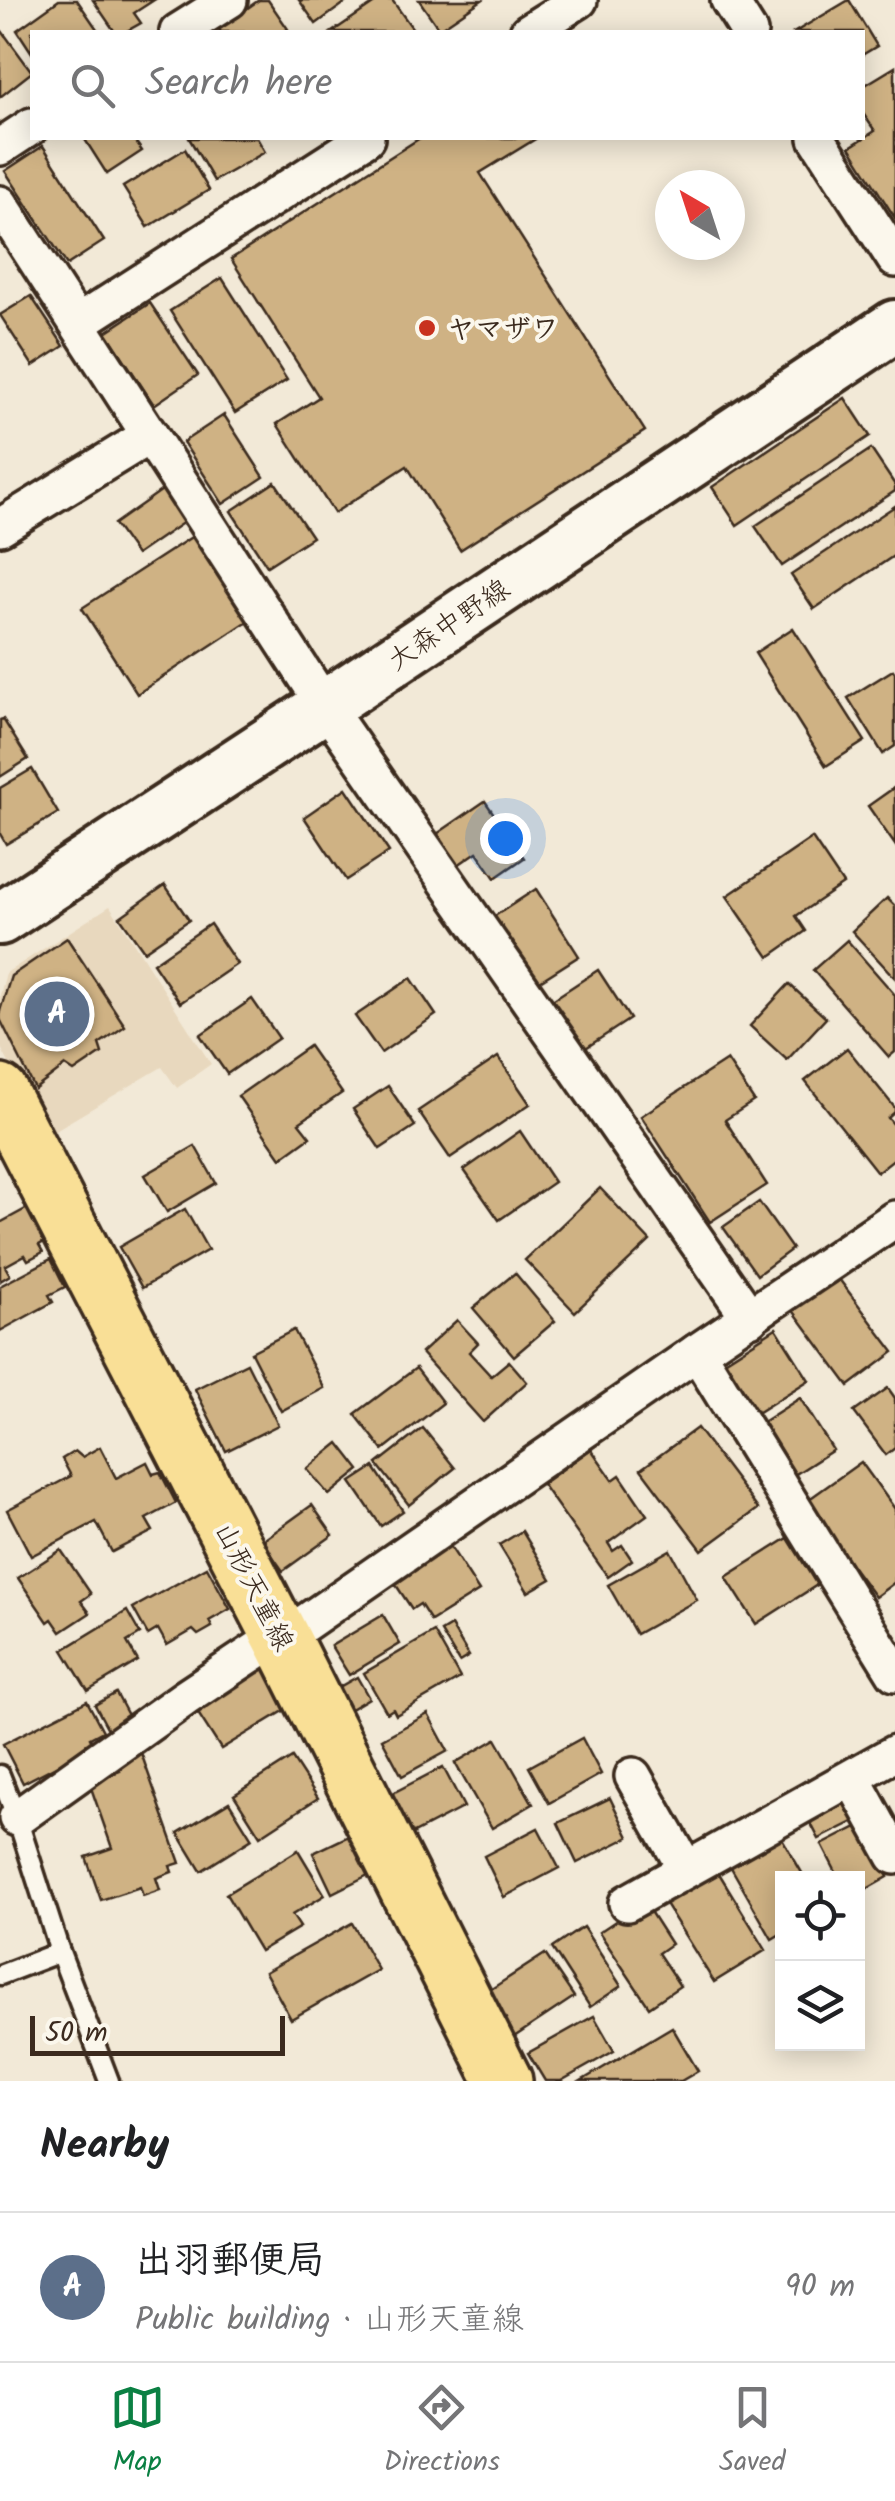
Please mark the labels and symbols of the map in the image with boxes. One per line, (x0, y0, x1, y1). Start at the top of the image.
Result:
north arrow (655, 170, 745, 260)
place label: ヤマザワ (447, 308, 559, 353)
marker: ヤマザワ (416, 317, 438, 339)
street label: 大森中野線 (379, 568, 520, 684)
your location (480, 813, 531, 864)
pin: A (24, 976, 90, 1052)
street label: 山形天童線 (201, 1515, 305, 1660)
scale bar (30, 2011, 285, 2056)

